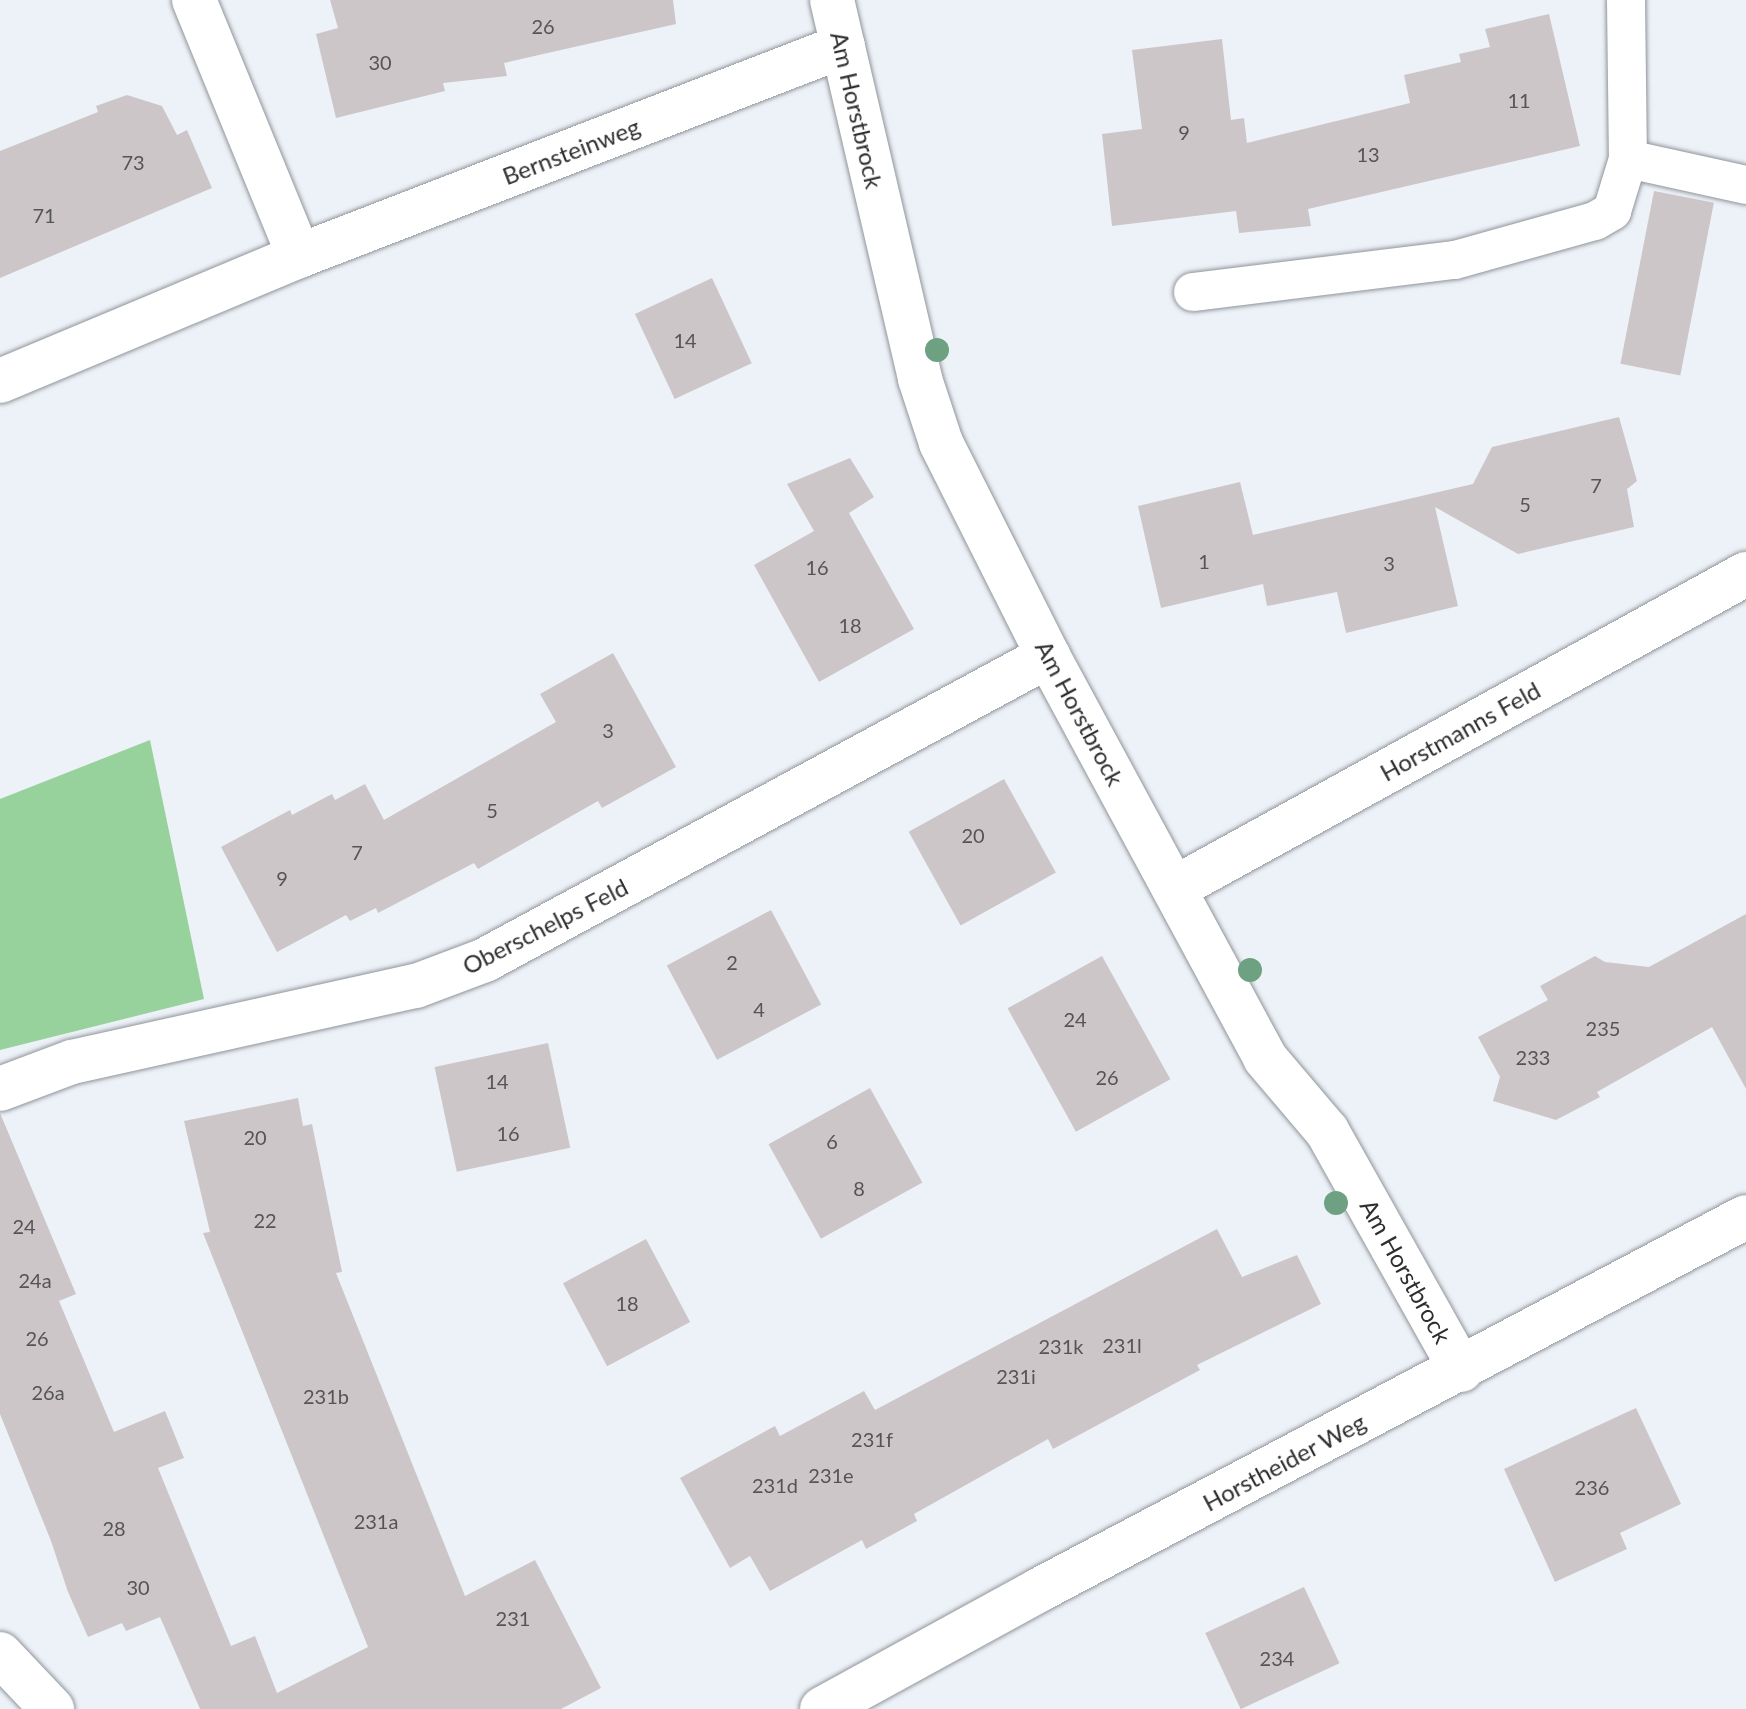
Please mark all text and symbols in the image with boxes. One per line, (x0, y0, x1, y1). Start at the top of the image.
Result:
house number: 26 (531, 14, 555, 38)
street label: Am Horstbrock (825, 29, 889, 191)
house number: 30 (368, 50, 392, 74)
house number: 11 (1507, 88, 1531, 112)
street label: Bernsteinweg (498, 112, 644, 190)
house number: 9 (1178, 120, 1190, 144)
house number: 13 (1356, 142, 1380, 166)
house number: 73 (121, 150, 145, 174)
house number: 71 (32, 203, 56, 227)
house number: 14 (673, 328, 697, 352)
house number: 7 (1590, 473, 1602, 497)
house number: 5 (1519, 492, 1531, 516)
house number: 1 (1198, 549, 1210, 573)
house number: 3 (1383, 551, 1395, 575)
house number: 16 (805, 555, 829, 579)
house number: 18 (838, 613, 862, 637)
street label: Am Horstbrock (1030, 635, 1130, 791)
street label: Horstmanns Feld (1375, 675, 1545, 787)
house number: 3 (602, 718, 614, 742)
house number: 5 (486, 798, 498, 822)
house number: 20 (961, 823, 985, 847)
house number: 7 (351, 840, 363, 864)
house number: 9 (276, 866, 288, 890)
street label: Oberschelps Feld (458, 872, 632, 980)
house number: 2 (726, 950, 738, 974)
house number: 4 (753, 997, 765, 1021)
house number: 24 (1063, 1007, 1087, 1031)
house number: 235 (1586, 1016, 1620, 1040)
house number: 233 (1516, 1045, 1550, 1069)
house number: 26 (1095, 1065, 1119, 1089)
house number: 14 (485, 1069, 509, 1093)
house number: 16 (496, 1121, 520, 1145)
house number: 20 (243, 1125, 267, 1149)
house number: 6 (826, 1129, 838, 1153)
house number: 8 (853, 1176, 865, 1200)
street label: Am Horstbrock (1355, 1194, 1457, 1348)
house number: 22 (253, 1208, 277, 1232)
house number: 24 (12, 1214, 36, 1238)
house number: 24a (18, 1268, 52, 1292)
house number: 18 (615, 1291, 639, 1315)
house number: 26 (25, 1326, 49, 1350)
house number: 231l (1102, 1333, 1142, 1357)
house number: 231k (1039, 1334, 1083, 1358)
house number: 231i (996, 1364, 1036, 1388)
house number: 26a (31, 1380, 65, 1404)
house number: 231b (303, 1384, 349, 1408)
street label: Horstheider Weg (1197, 1407, 1371, 1517)
house number: 231f (851, 1427, 893, 1451)
house number: 231e (808, 1463, 854, 1487)
house number: 231d (752, 1473, 798, 1497)
house number: 236 (1575, 1475, 1609, 1499)
house number: 231a (354, 1509, 398, 1533)
house number: 28 (102, 1516, 126, 1540)
house number: 30 (126, 1575, 150, 1599)
house number: 231 (496, 1606, 530, 1630)
house number: 234 (1260, 1646, 1294, 1670)

